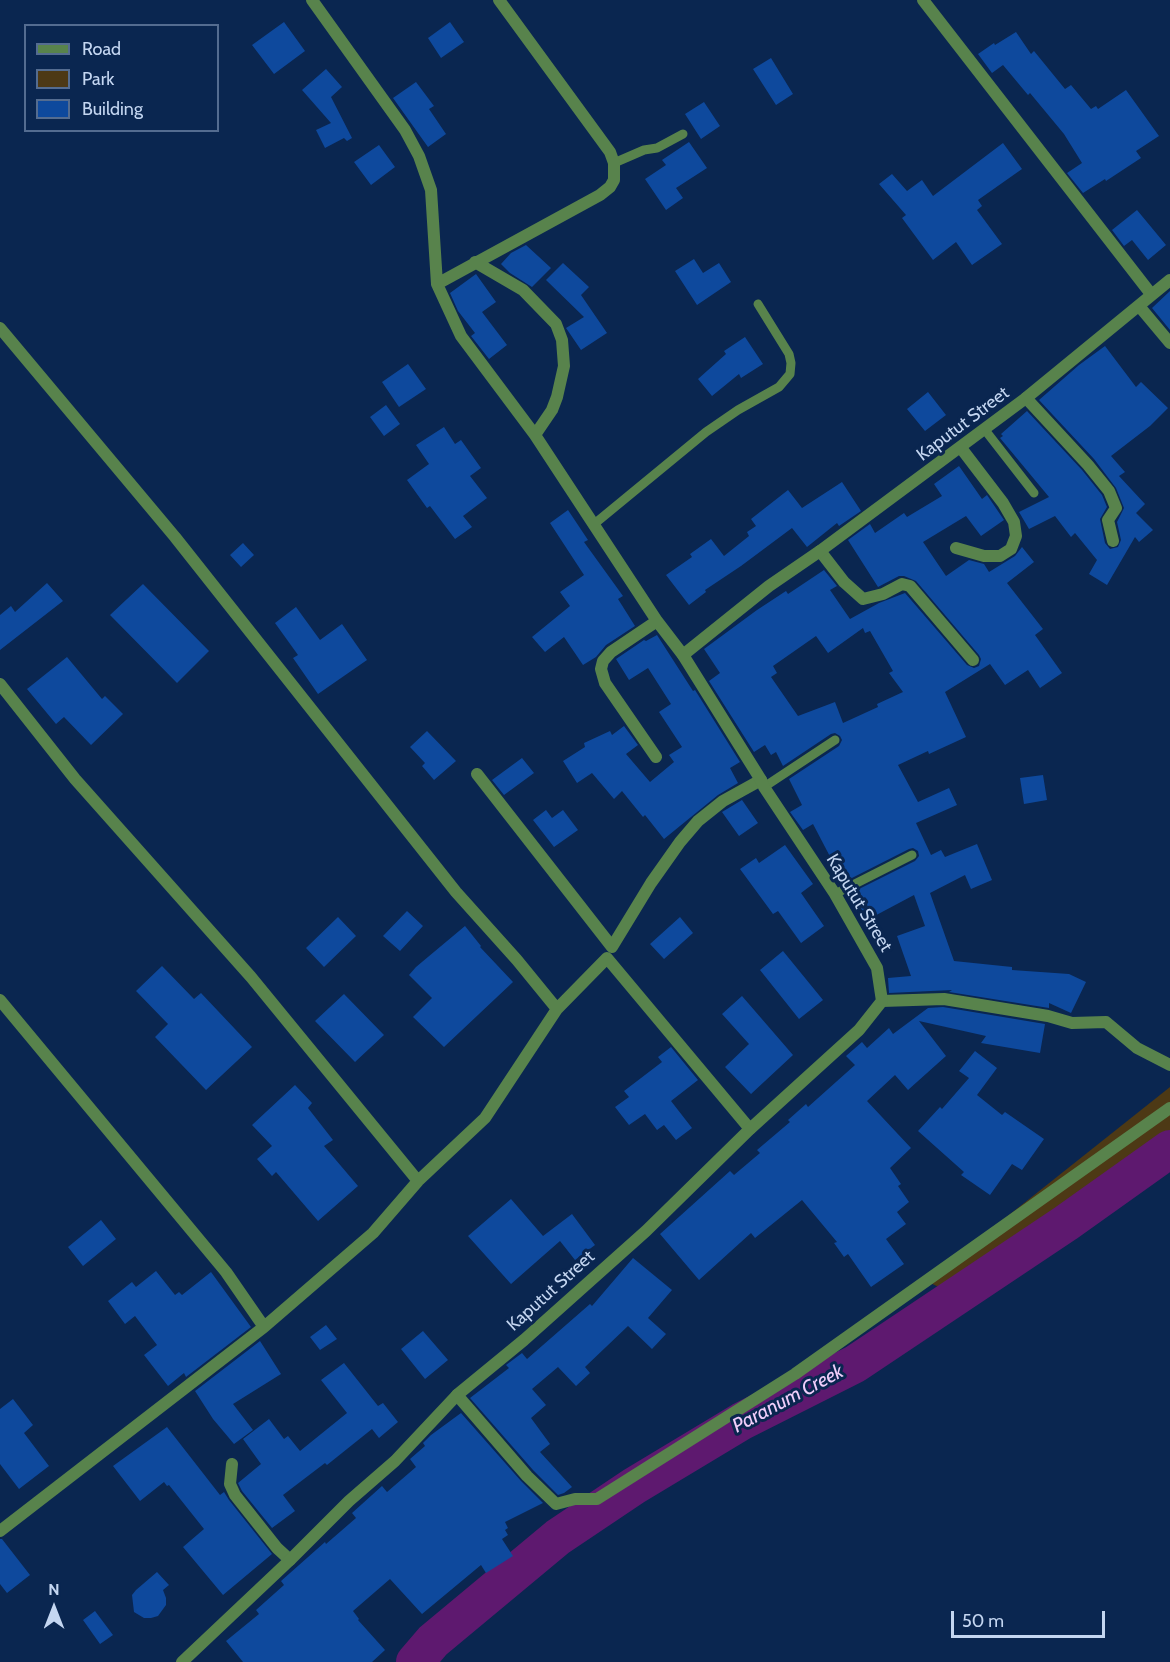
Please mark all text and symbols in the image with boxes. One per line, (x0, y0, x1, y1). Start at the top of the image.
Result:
legend (24, 24, 219, 132)
text: Road (82, 38, 121, 60)
text: Park (82, 68, 114, 90)
text: Building (82, 98, 143, 120)
street label: Kaputut Street (913, 382, 1013, 466)
street label: Kaputut Street (821, 850, 897, 956)
street label: Kaputut Street (503, 1246, 599, 1336)
water label: Paranum Creek (728, 1360, 848, 1438)
north arrow (24, 1578, 84, 1638)
text: N (48, 1580, 60, 1599)
scale bar (954, 1599, 1108, 1637)
text: 50 m (962, 1610, 1004, 1632)

